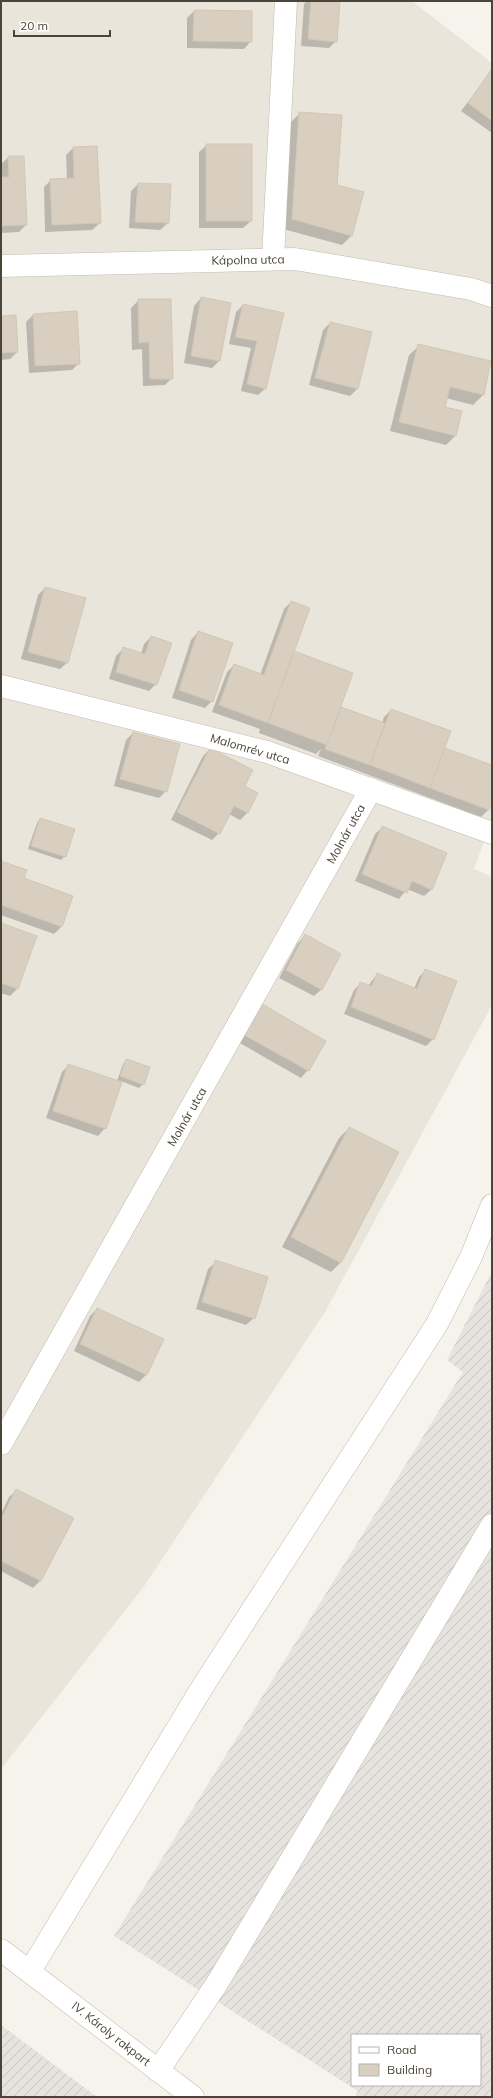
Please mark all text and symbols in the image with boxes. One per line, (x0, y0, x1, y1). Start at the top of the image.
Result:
scale bar (14, 12, 110, 38)
text: 20 m (20, 18, 48, 33)
street label: Kápolna utca (211, 251, 285, 268)
street label: Malomrév utca (209, 730, 292, 767)
street label: Molnár utca (323, 801, 368, 866)
street label: Molnár utca (164, 1084, 210, 1149)
street label: IV. Károly rakpart (69, 1998, 154, 2069)
legend (351, 2034, 481, 2086)
text: Road (387, 2042, 416, 2057)
text: Building (387, 2062, 432, 2077)

